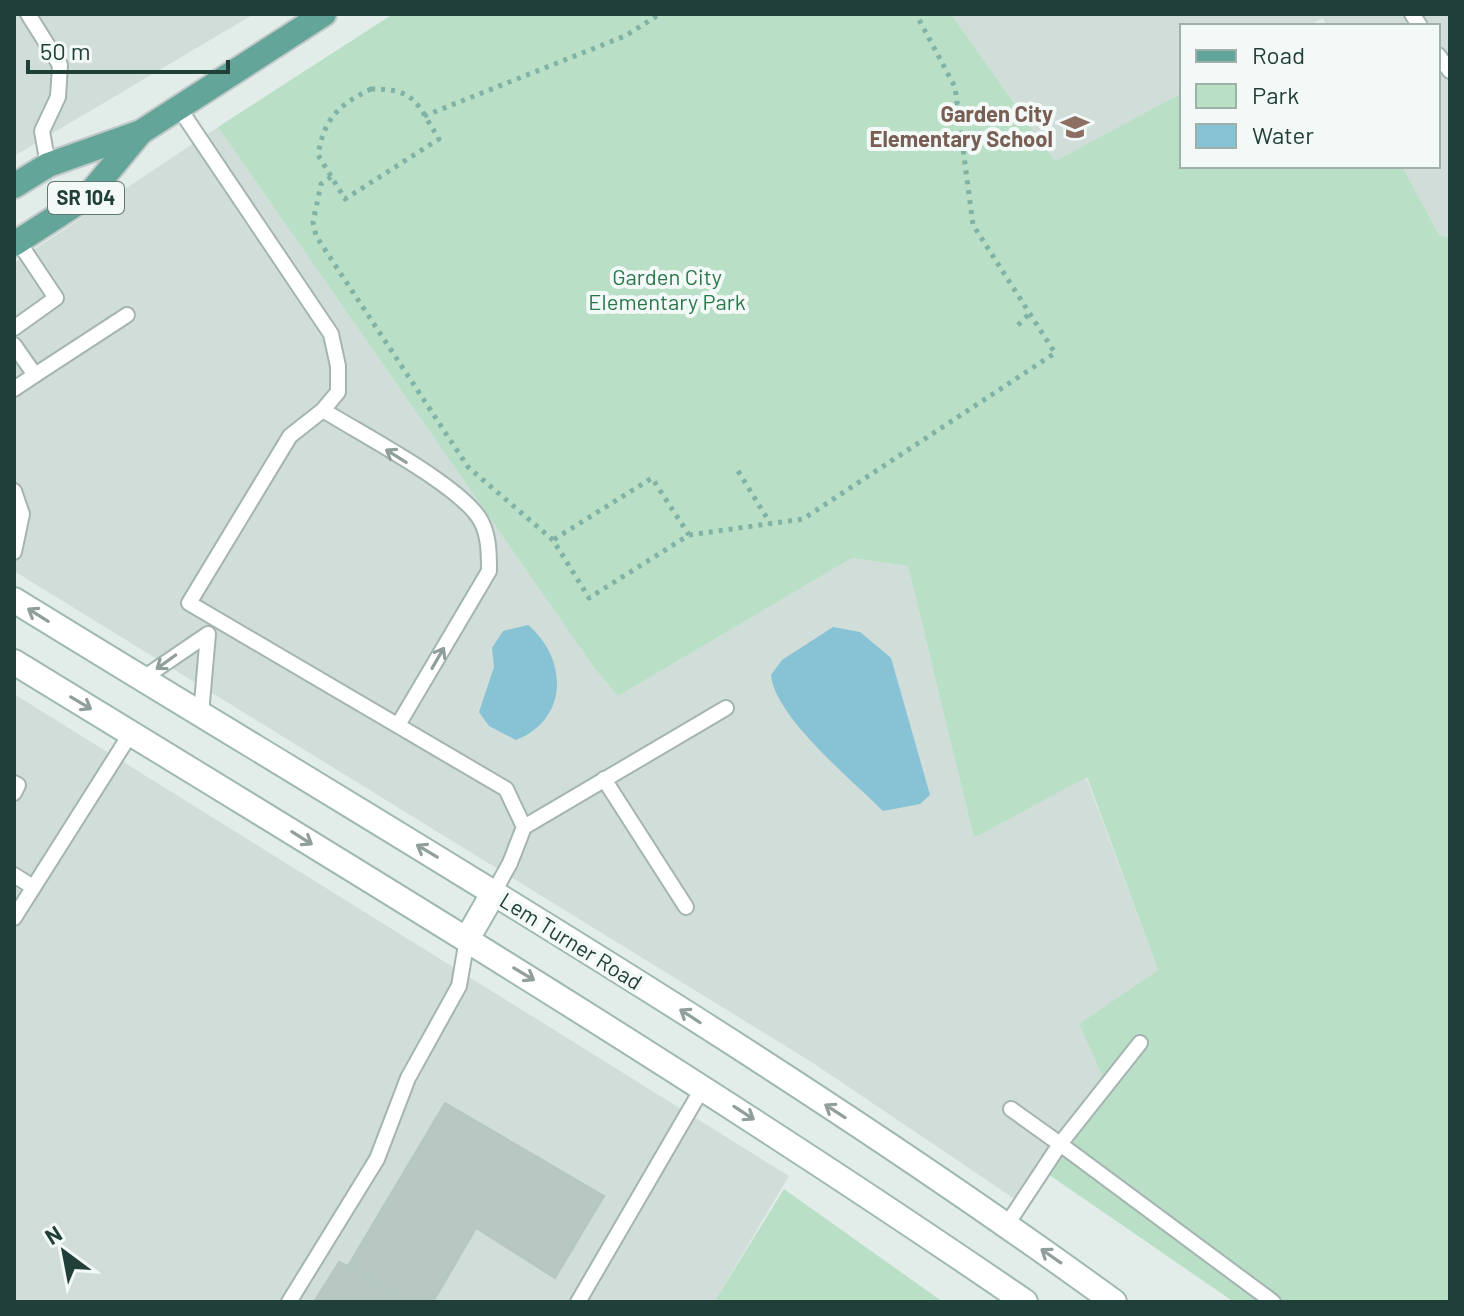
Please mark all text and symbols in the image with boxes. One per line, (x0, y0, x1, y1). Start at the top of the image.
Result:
scale bar (28, 24, 228, 74)
legend (1180, 24, 1440, 168)
text: 50 m (40, 36, 91, 65)
text: Road (1252, 40, 1305, 69)
text: Park (1252, 80, 1299, 109)
place label: Garden City Elementary School (870, 100, 1053, 151)
school or university icon: Garden City Elementary School (1060, 112, 1090, 142)
text: Water (1252, 120, 1314, 149)
road number: SR 104 (48, 182, 124, 214)
park label: Garden City Elementary Park (588, 263, 746, 314)
one-way arrow (385, 448, 408, 464)
one-way arrow (27, 606, 49, 623)
one-way arrow (430, 647, 446, 670)
one-way arrow (155, 654, 177, 670)
one-way arrow (69, 694, 91, 711)
one-way arrow (290, 831, 313, 847)
one-way arrow (416, 843, 439, 859)
street label: Lem Turner Road (496, 886, 647, 994)
one-way arrow (512, 967, 535, 983)
one-way arrow (679, 1008, 701, 1025)
one-way arrow (824, 1103, 847, 1119)
one-way arrow (732, 1105, 754, 1122)
north arrow (24, 1212, 104, 1292)
text: N (40, 1219, 66, 1249)
one-way arrow (1040, 1248, 1062, 1265)

